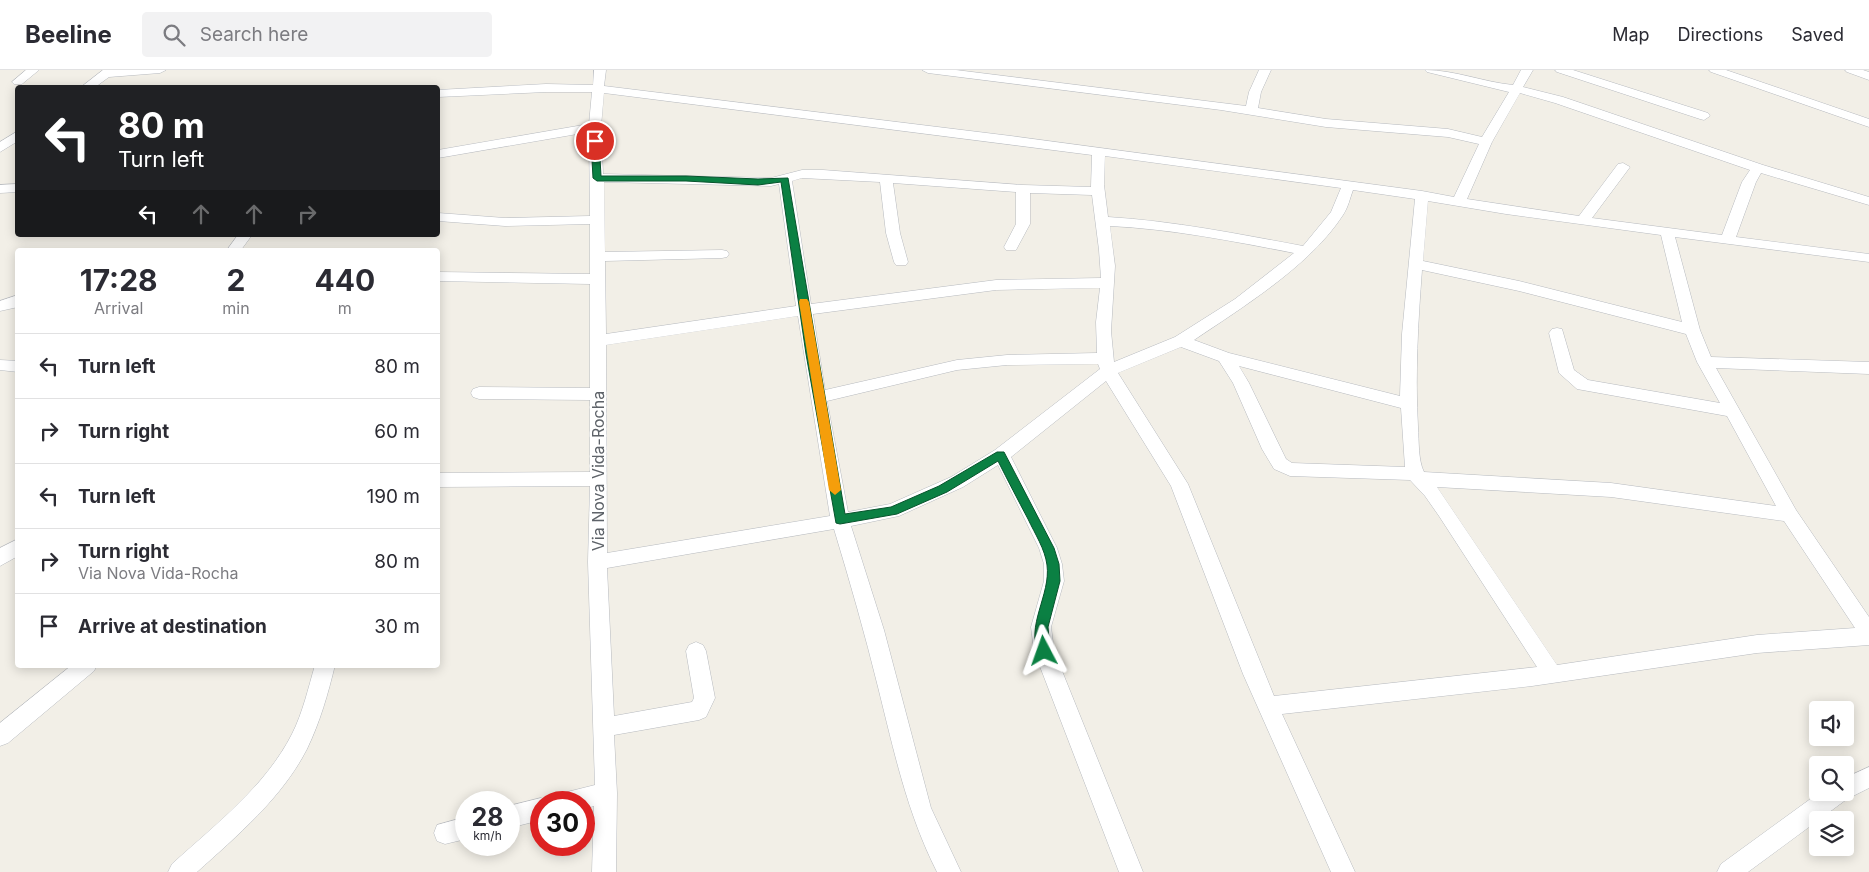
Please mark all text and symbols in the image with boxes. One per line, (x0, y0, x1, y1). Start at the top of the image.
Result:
search box (142, 12, 492, 57)
text: Beeline (25, 20, 112, 49)
icon: search (160, 21, 188, 49)
text: Search here (200, 23, 308, 46)
text: Map (1612, 24, 1650, 45)
text: Directions (1678, 24, 1763, 45)
text: Saved (1791, 24, 1844, 45)
text: 80 m (118, 104, 205, 146)
icon: left (35, 105, 100, 170)
pin (574, 120, 616, 162)
icon: arrive (581, 127, 609, 155)
text: Turn left (118, 146, 204, 172)
icon: left (134, 200, 162, 228)
icon: ahead (187, 200, 215, 228)
icon: ahead (240, 200, 268, 228)
icon: right (293, 200, 321, 228)
text: 17:28 (80, 262, 158, 298)
text: 2 (227, 262, 245, 298)
text: 440 (314, 262, 375, 298)
text: Arrival (94, 298, 143, 318)
text: min (222, 298, 250, 318)
text: m (338, 298, 352, 318)
icon: left (35, 352, 63, 380)
text: Turn left (78, 355, 156, 378)
text: 80 m (374, 355, 420, 378)
street label: Via Nova Vida-Rocha (588, 391, 608, 551)
icon: right (35, 417, 63, 445)
text: Turn right (78, 420, 169, 443)
text: 60 m (374, 420, 420, 443)
icon: left (35, 482, 63, 510)
text: Turn left (78, 485, 156, 508)
text: 190 m (367, 485, 420, 508)
text: Turn right (78, 540, 169, 563)
icon: right (35, 547, 63, 575)
text: 80 m (374, 550, 420, 573)
text: Via Nova Vida-Rocha (78, 563, 238, 583)
icon: arrive (35, 612, 63, 640)
text: Arrive at destination (78, 615, 267, 638)
text: 30 m (374, 615, 420, 638)
position arrow (1017, 624, 1069, 676)
map controls (1809, 701, 1854, 856)
button: sound (1809, 701, 1854, 746)
button: search (1809, 756, 1854, 801)
speed limit sign: 30 (530, 791, 595, 856)
text: 28 (471, 802, 504, 832)
button: layers (1809, 811, 1854, 856)
text: km/h (473, 828, 502, 843)

